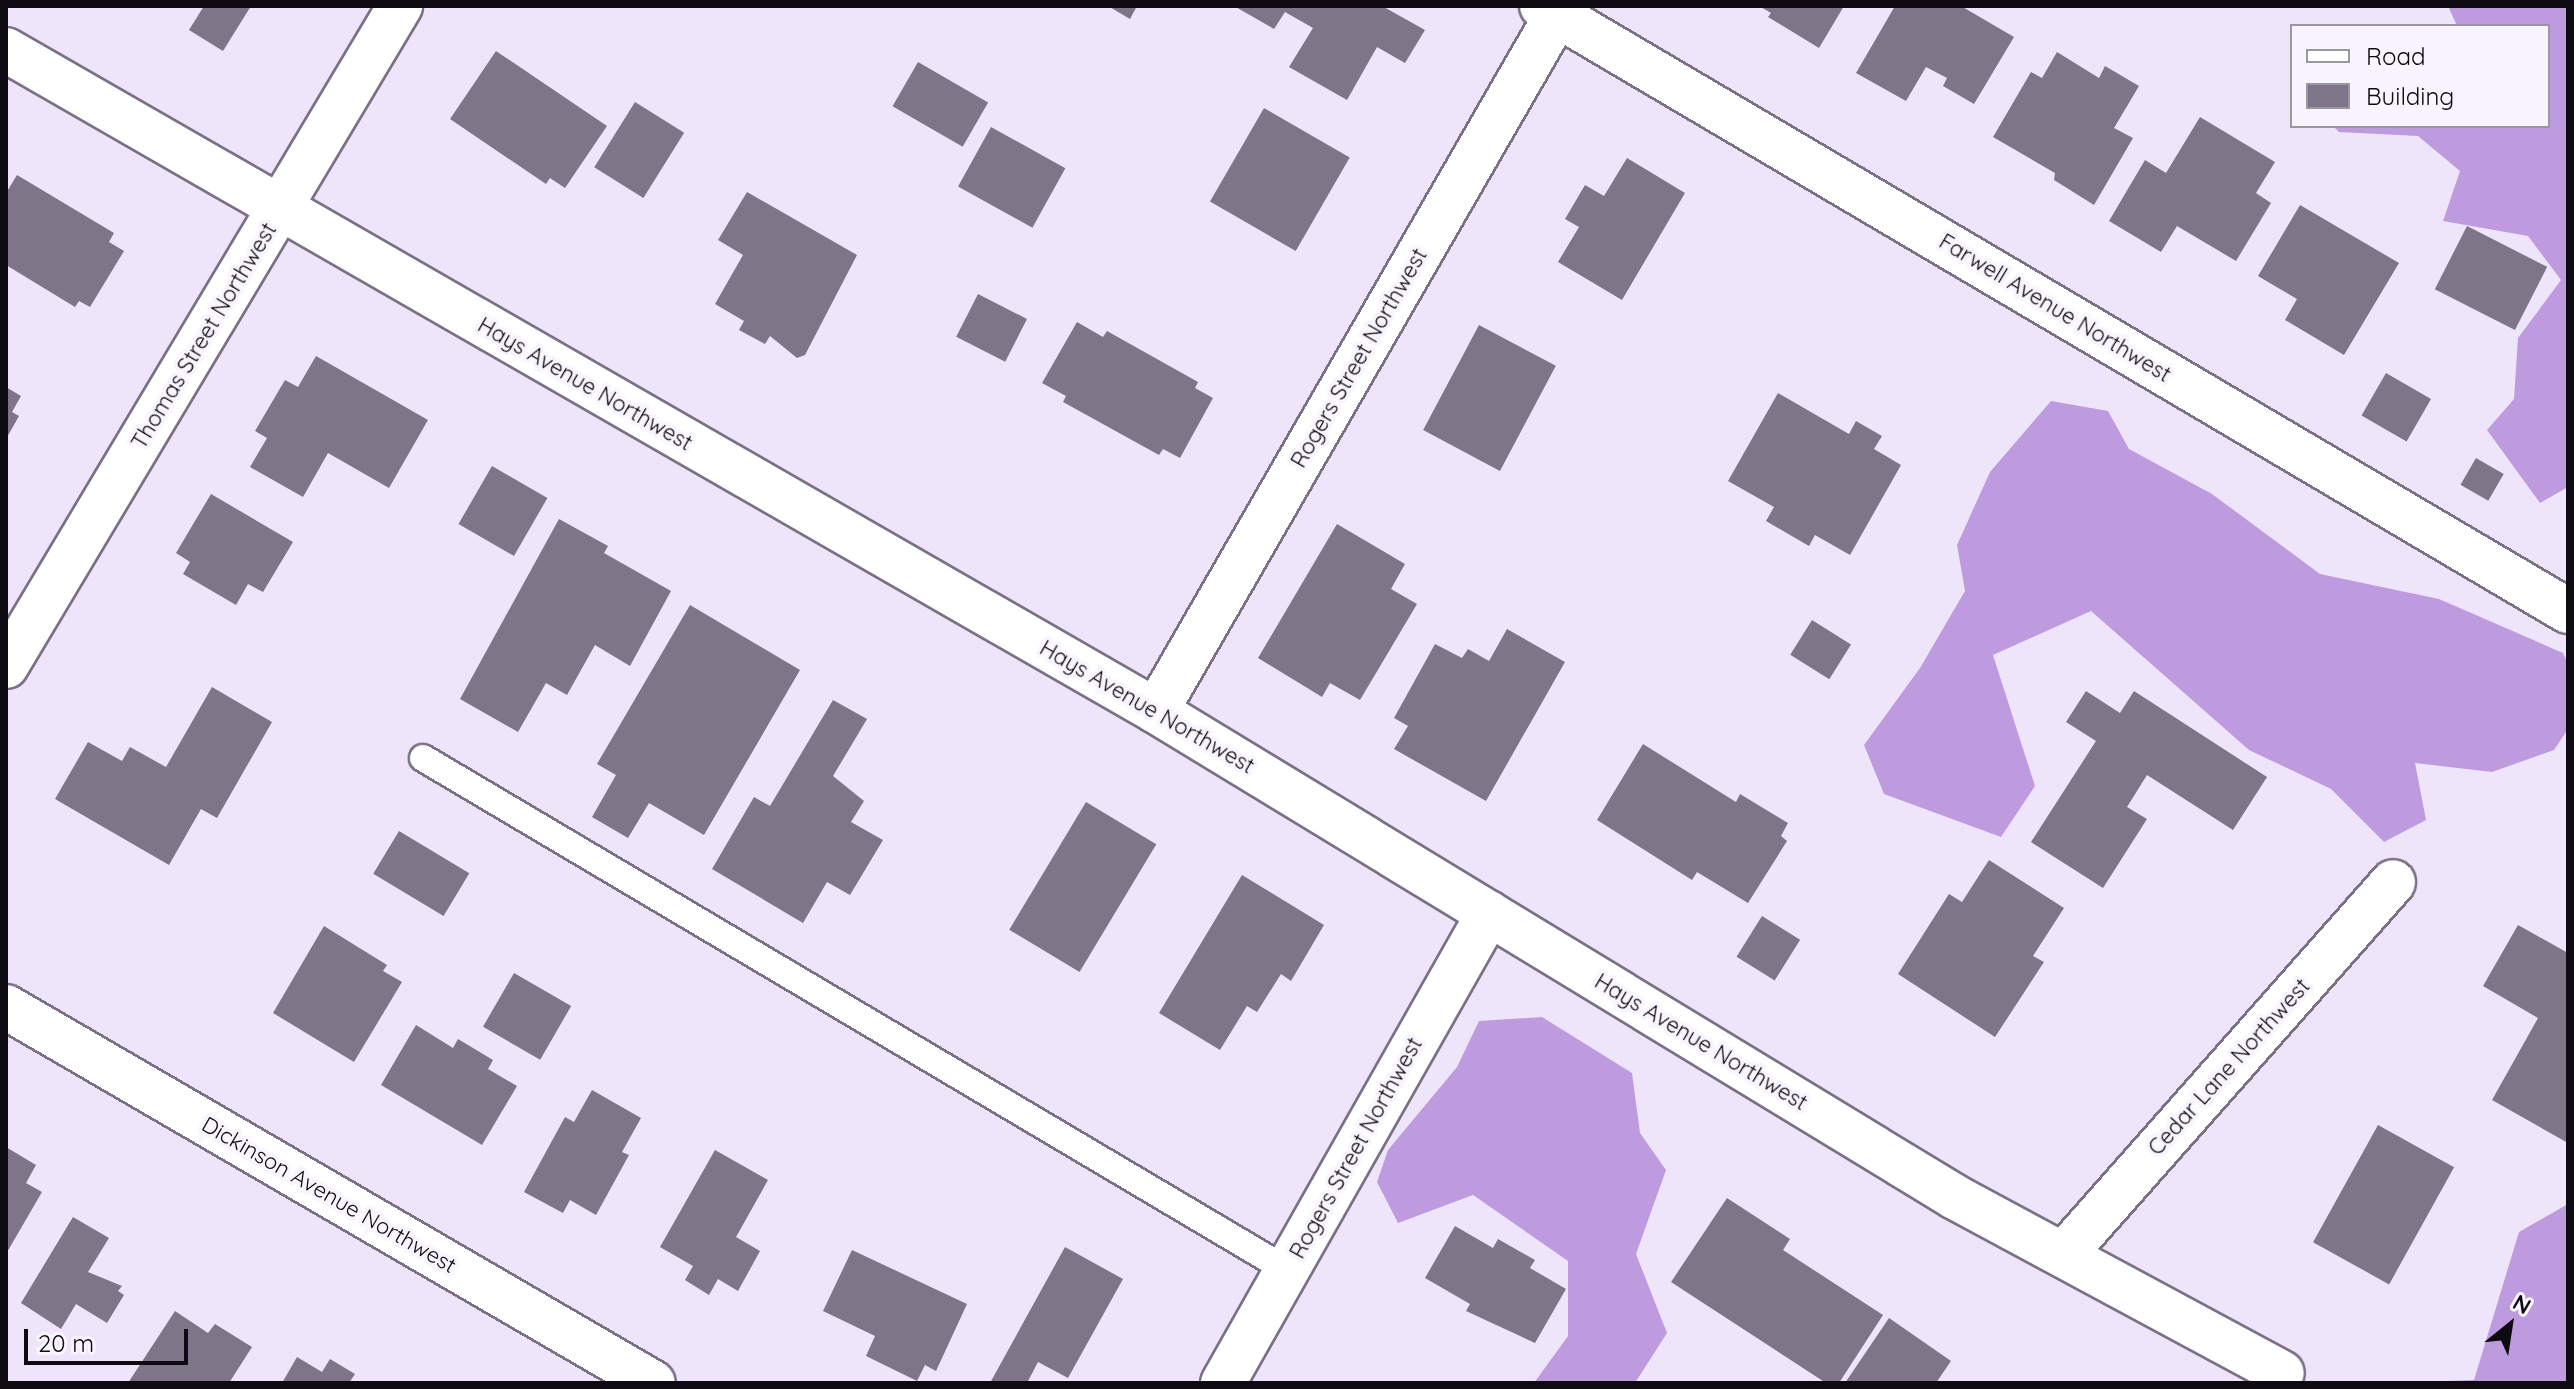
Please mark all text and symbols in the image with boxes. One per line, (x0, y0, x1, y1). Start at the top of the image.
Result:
legend (2290, 24, 2550, 128)
text: Road (2366, 41, 2426, 71)
text: Building (2366, 81, 2454, 111)
street label: Thomas Street Northwest (126, 218, 282, 454)
street label: Farwell Avenue Northwest (1934, 228, 2176, 388)
street label: Rogers Street Northwest (1285, 244, 1433, 472)
street label: Hays Avenue Northwest (473, 312, 697, 456)
street label: Hays Avenue Northwest (1035, 635, 1259, 779)
street label: Hays Avenue Northwest (1590, 968, 1812, 1116)
street label: Cedar Lane Northwest (2143, 973, 2315, 1161)
street label: Rogers Street Northwest (1284, 1033, 1428, 1263)
street label: Dickinson Avenue Northwest (197, 1111, 461, 1279)
north arrow (2470, 1285, 2550, 1365)
text: N (2508, 1288, 2536, 1320)
scale bar (28, 1313, 192, 1363)
text: 20 m (38, 1328, 94, 1358)

